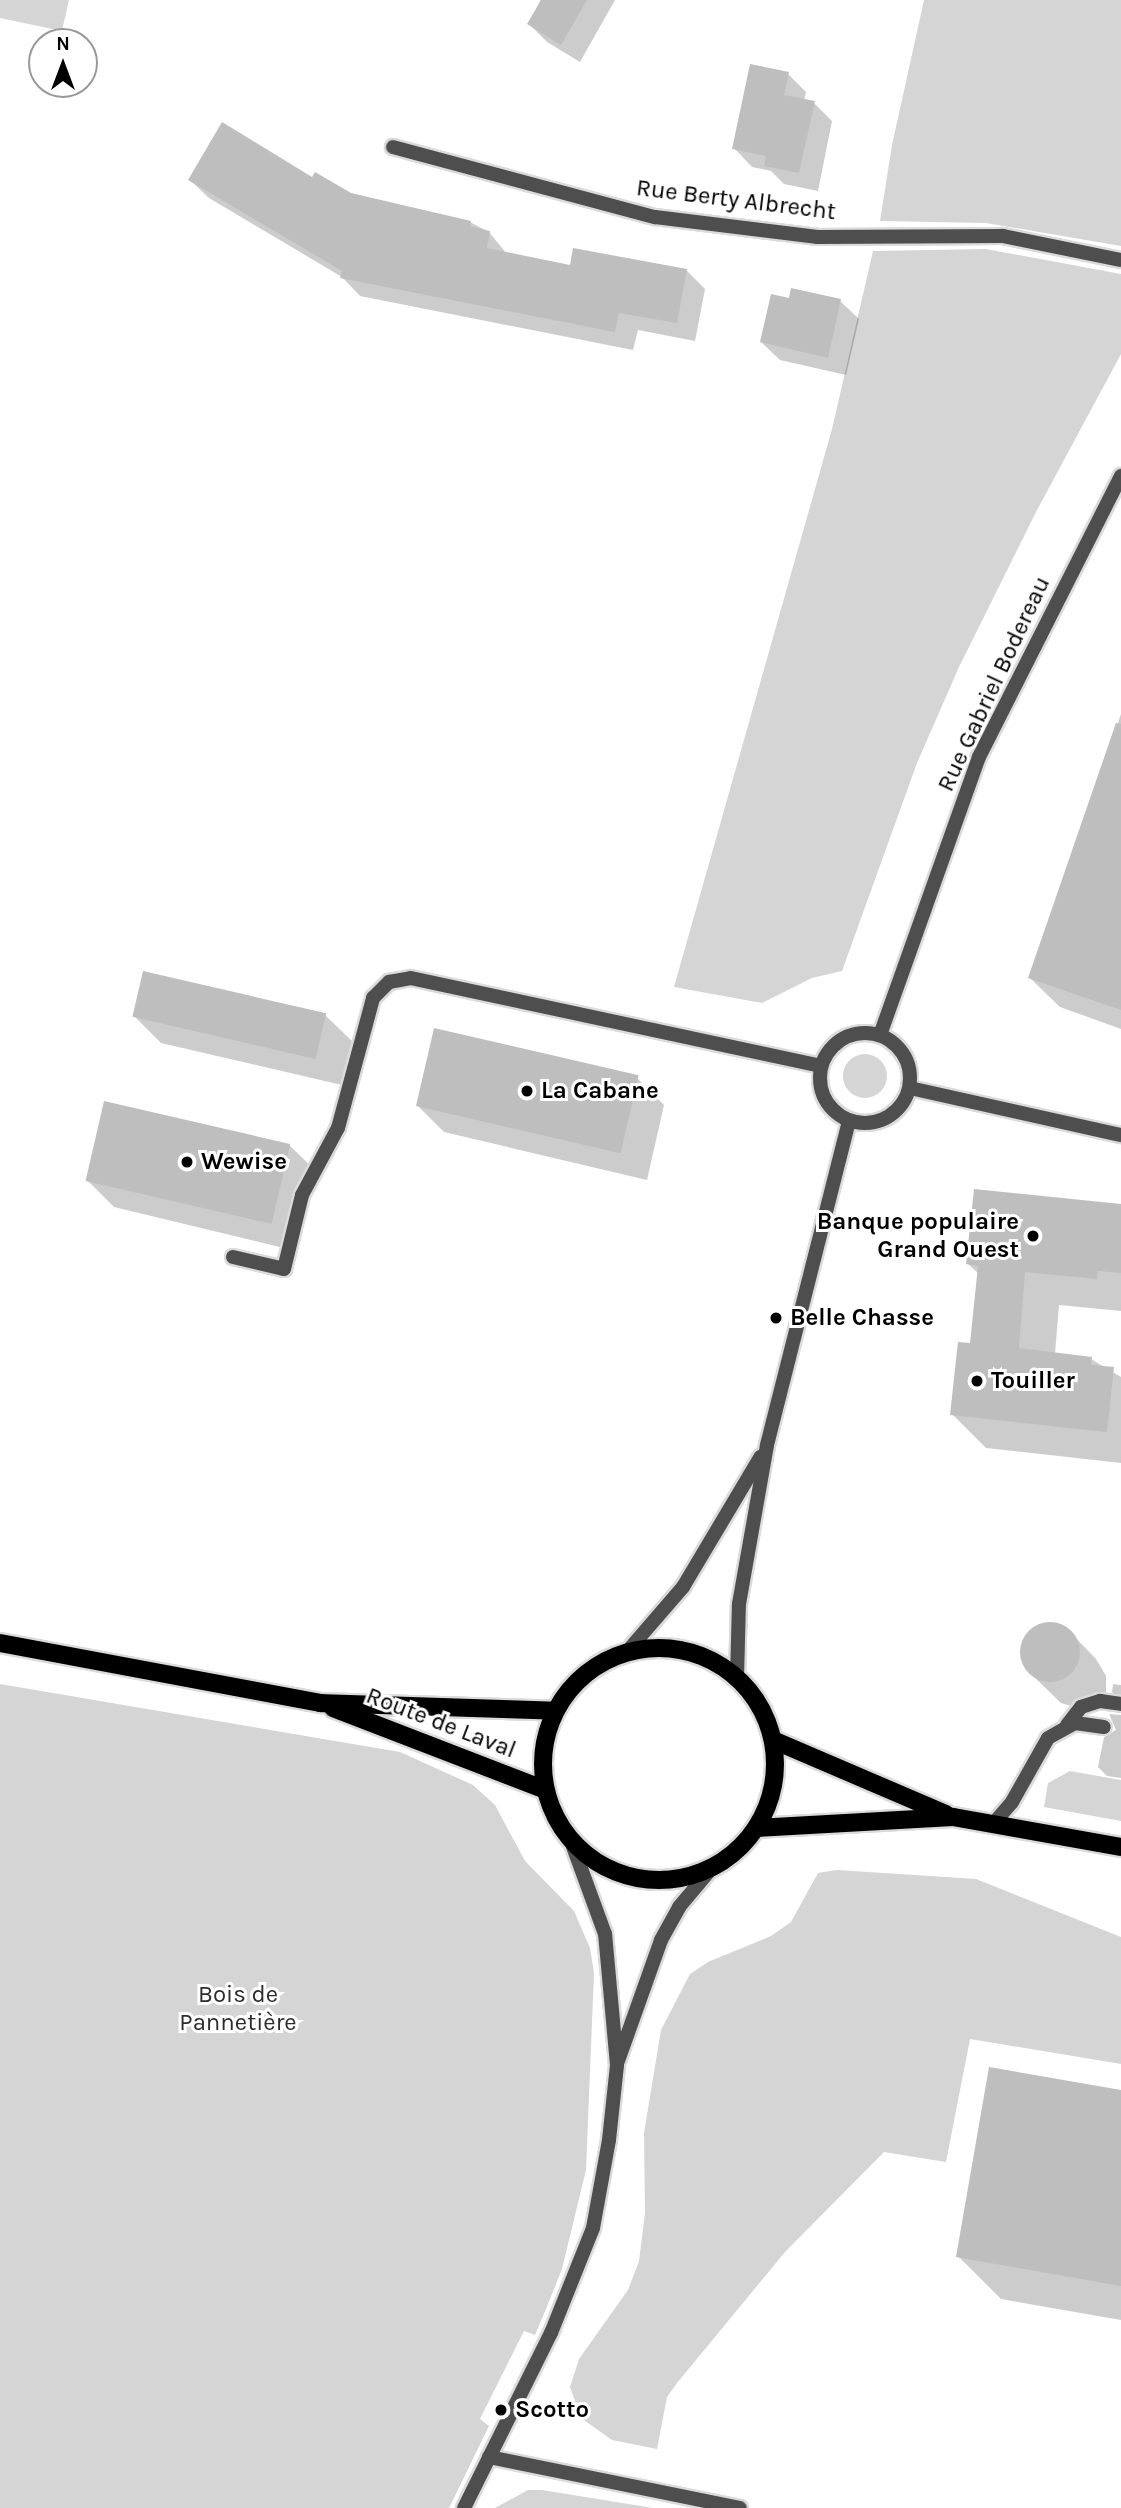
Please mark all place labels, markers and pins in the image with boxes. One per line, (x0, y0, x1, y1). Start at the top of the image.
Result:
place label: La Cabane (541, 1077, 659, 1105)
marker: La Cabane (519, 1083, 535, 1099)
place label: Wewise (201, 1148, 287, 1176)
marker: Wewise (179, 1154, 195, 1170)
place label: Banque populaire Grand Ouest (817, 1208, 1019, 1264)
marker: Banque populaire Grand Ouest (1025, 1228, 1041, 1244)
place label: Belle Chasse (790, 1304, 934, 1332)
marker: Belle Chasse (768, 1310, 784, 1326)
place label: Touiller (991, 1367, 1075, 1395)
marker: Touiller (969, 1373, 985, 1389)
place label: Scotto (515, 2396, 589, 2424)
marker: Scotto (493, 2402, 509, 2418)

